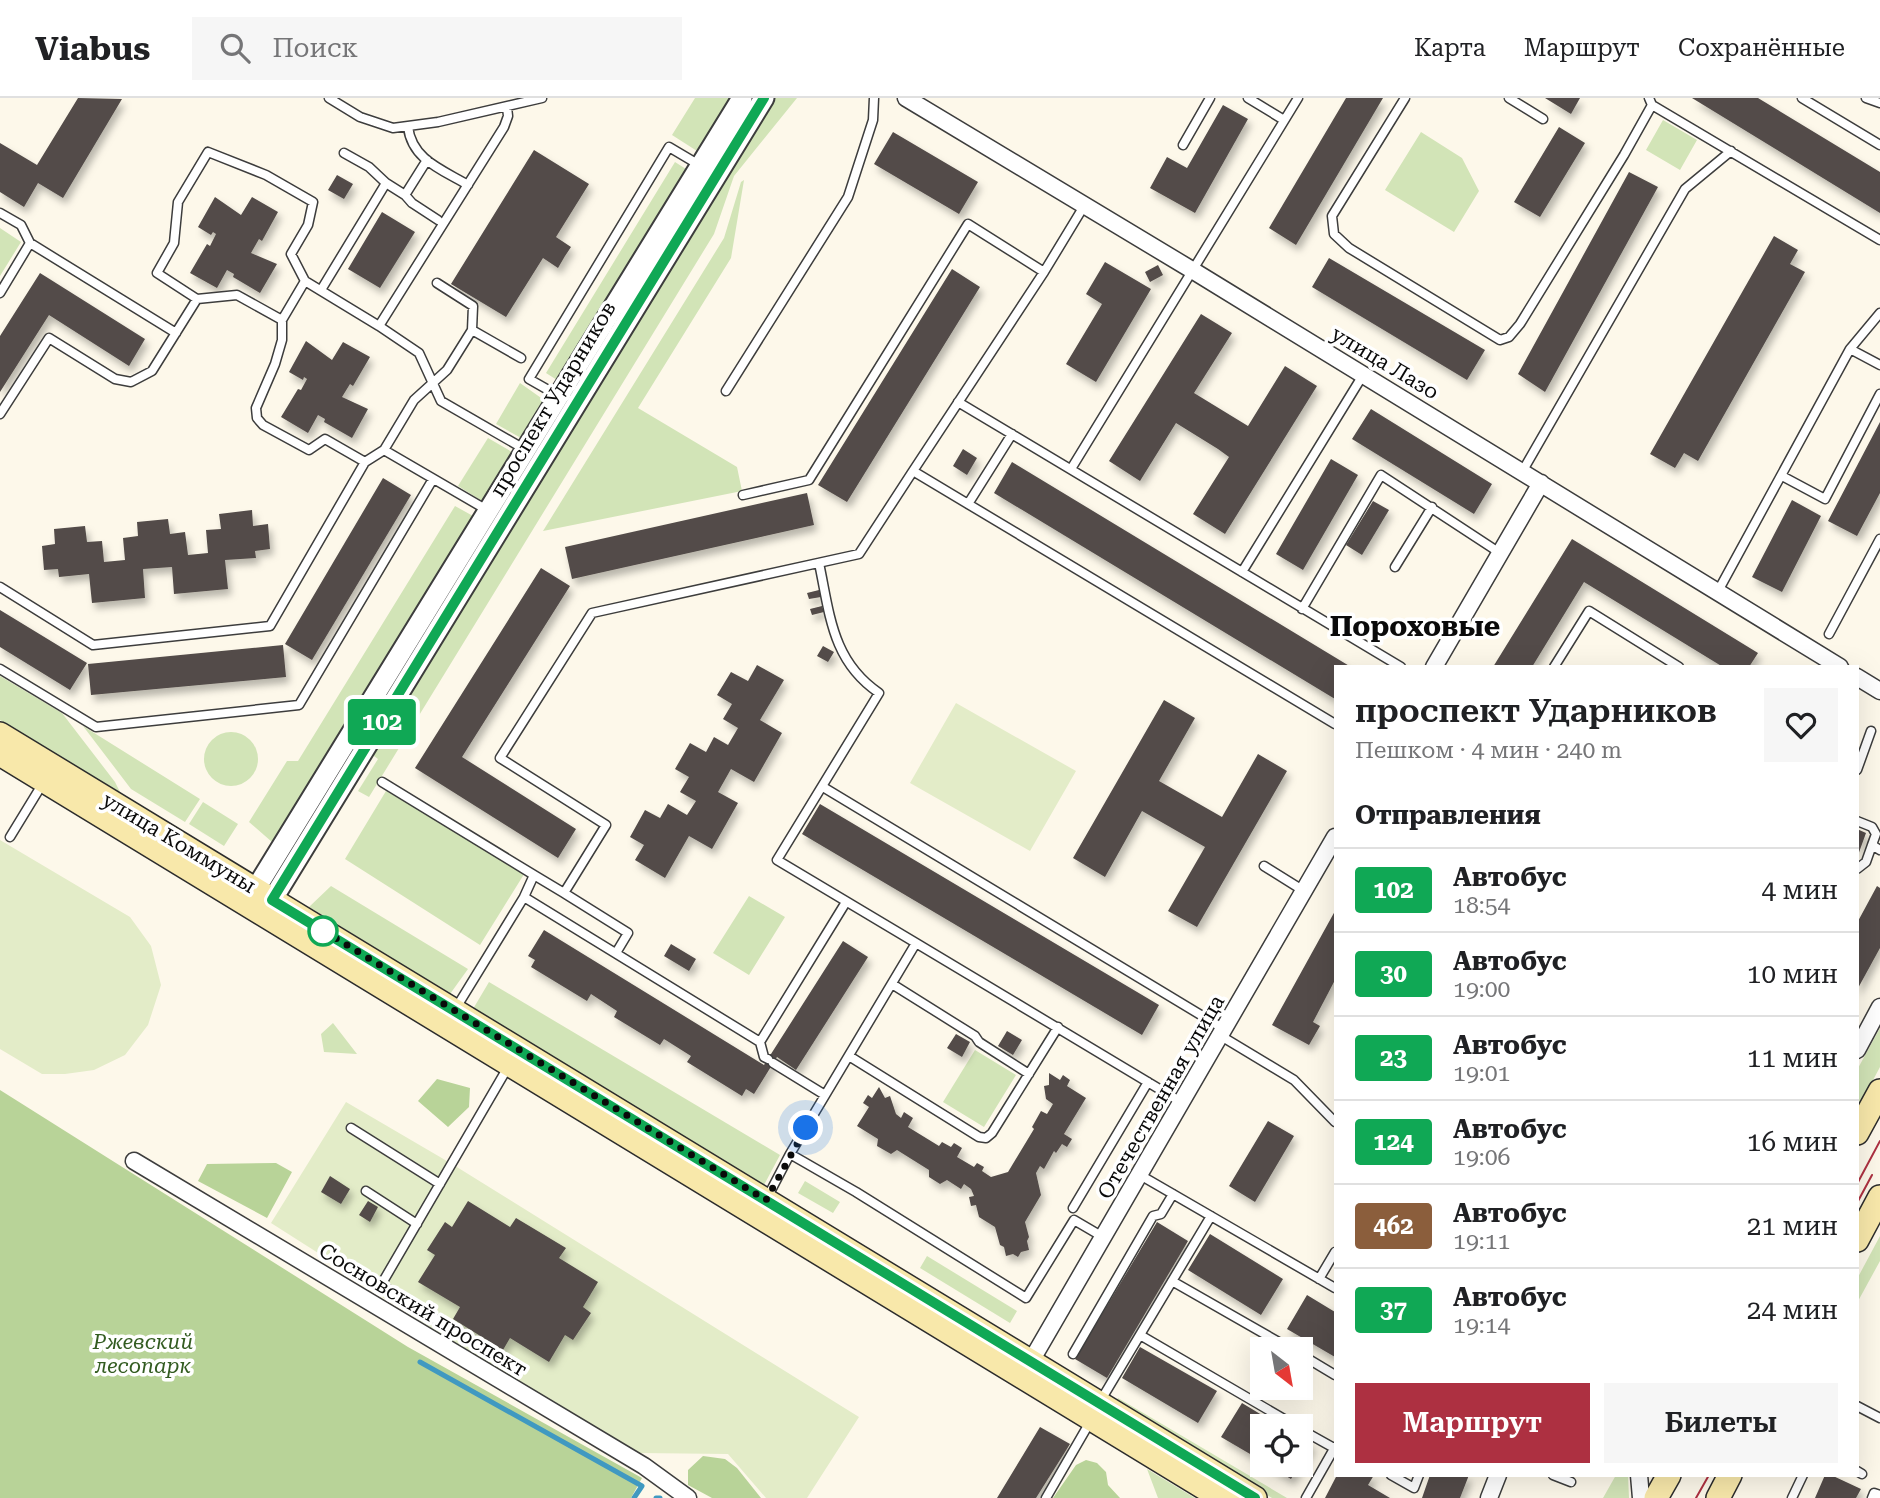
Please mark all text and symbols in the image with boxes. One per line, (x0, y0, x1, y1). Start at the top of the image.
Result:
search box (192, 17, 682, 80)
text: Viabus (35, 29, 150, 68)
icon: search (216, 29, 254, 67)
text: Поиск (272, 33, 358, 63)
text: Карта (1414, 34, 1486, 62)
text: Маршрут (1524, 34, 1640, 62)
text: Сохранённые (1678, 34, 1845, 62)
street label: проспект Ударников (485, 297, 621, 501)
street label: улица Лазо (1327, 322, 1443, 404)
district label: Пороховые (1330, 610, 1500, 643)
button: heart (1764, 688, 1838, 762)
text: проспект Ударников (1355, 691, 1717, 730)
line badge: 102 (342, 699, 422, 745)
text: 102 (362, 708, 402, 736)
text: Пешком · 4 мин · 240 m (1355, 737, 1622, 764)
street label: улица Коммуны (98, 788, 260, 898)
text: Отправления (1355, 800, 1541, 830)
text: Автобус (1453, 862, 1567, 892)
text: 4 мин (1761, 875, 1838, 905)
text: 102 (1373, 876, 1414, 904)
text: 18:54 (1453, 892, 1510, 919)
unlabelled marker (308, 916, 338, 946)
text: Автобус (1453, 946, 1567, 976)
text: 10 мин (1747, 959, 1838, 989)
text: 30 (1380, 960, 1407, 988)
text: 19:00 (1453, 976, 1510, 1003)
street label: Отечественная улица (1093, 990, 1230, 1203)
text: Автобус (1453, 1030, 1567, 1060)
text: 11 мин (1747, 1043, 1838, 1073)
text: 23 (1380, 1044, 1407, 1072)
text: 19:01 (1453, 1060, 1510, 1087)
your location (788, 1110, 823, 1145)
text: Автобус (1453, 1114, 1567, 1144)
text: 16 мин (1747, 1127, 1838, 1157)
text: 124 (1373, 1128, 1414, 1156)
text: 19:06 (1453, 1144, 1510, 1171)
text: Автобус (1453, 1198, 1567, 1228)
text: 21 мин (1747, 1211, 1838, 1241)
text: 462 (1373, 1212, 1414, 1240)
text: 19:11 (1453, 1228, 1510, 1255)
street label: Сосновский проспект (315, 1238, 531, 1382)
text: Автобус (1453, 1282, 1567, 1312)
text: 24 мин (1747, 1295, 1838, 1325)
text: 37 (1380, 1296, 1407, 1324)
text: 19:14 (1453, 1312, 1510, 1339)
park label: Ржевский лесопарк (92, 1330, 193, 1378)
north arrow (1250, 1337, 1312, 1400)
map controls (1250, 1337, 1313, 1477)
button: Маршрут (1355, 1383, 1590, 1463)
button: Билеты (1604, 1383, 1838, 1463)
button: locate (1250, 1414, 1313, 1477)

